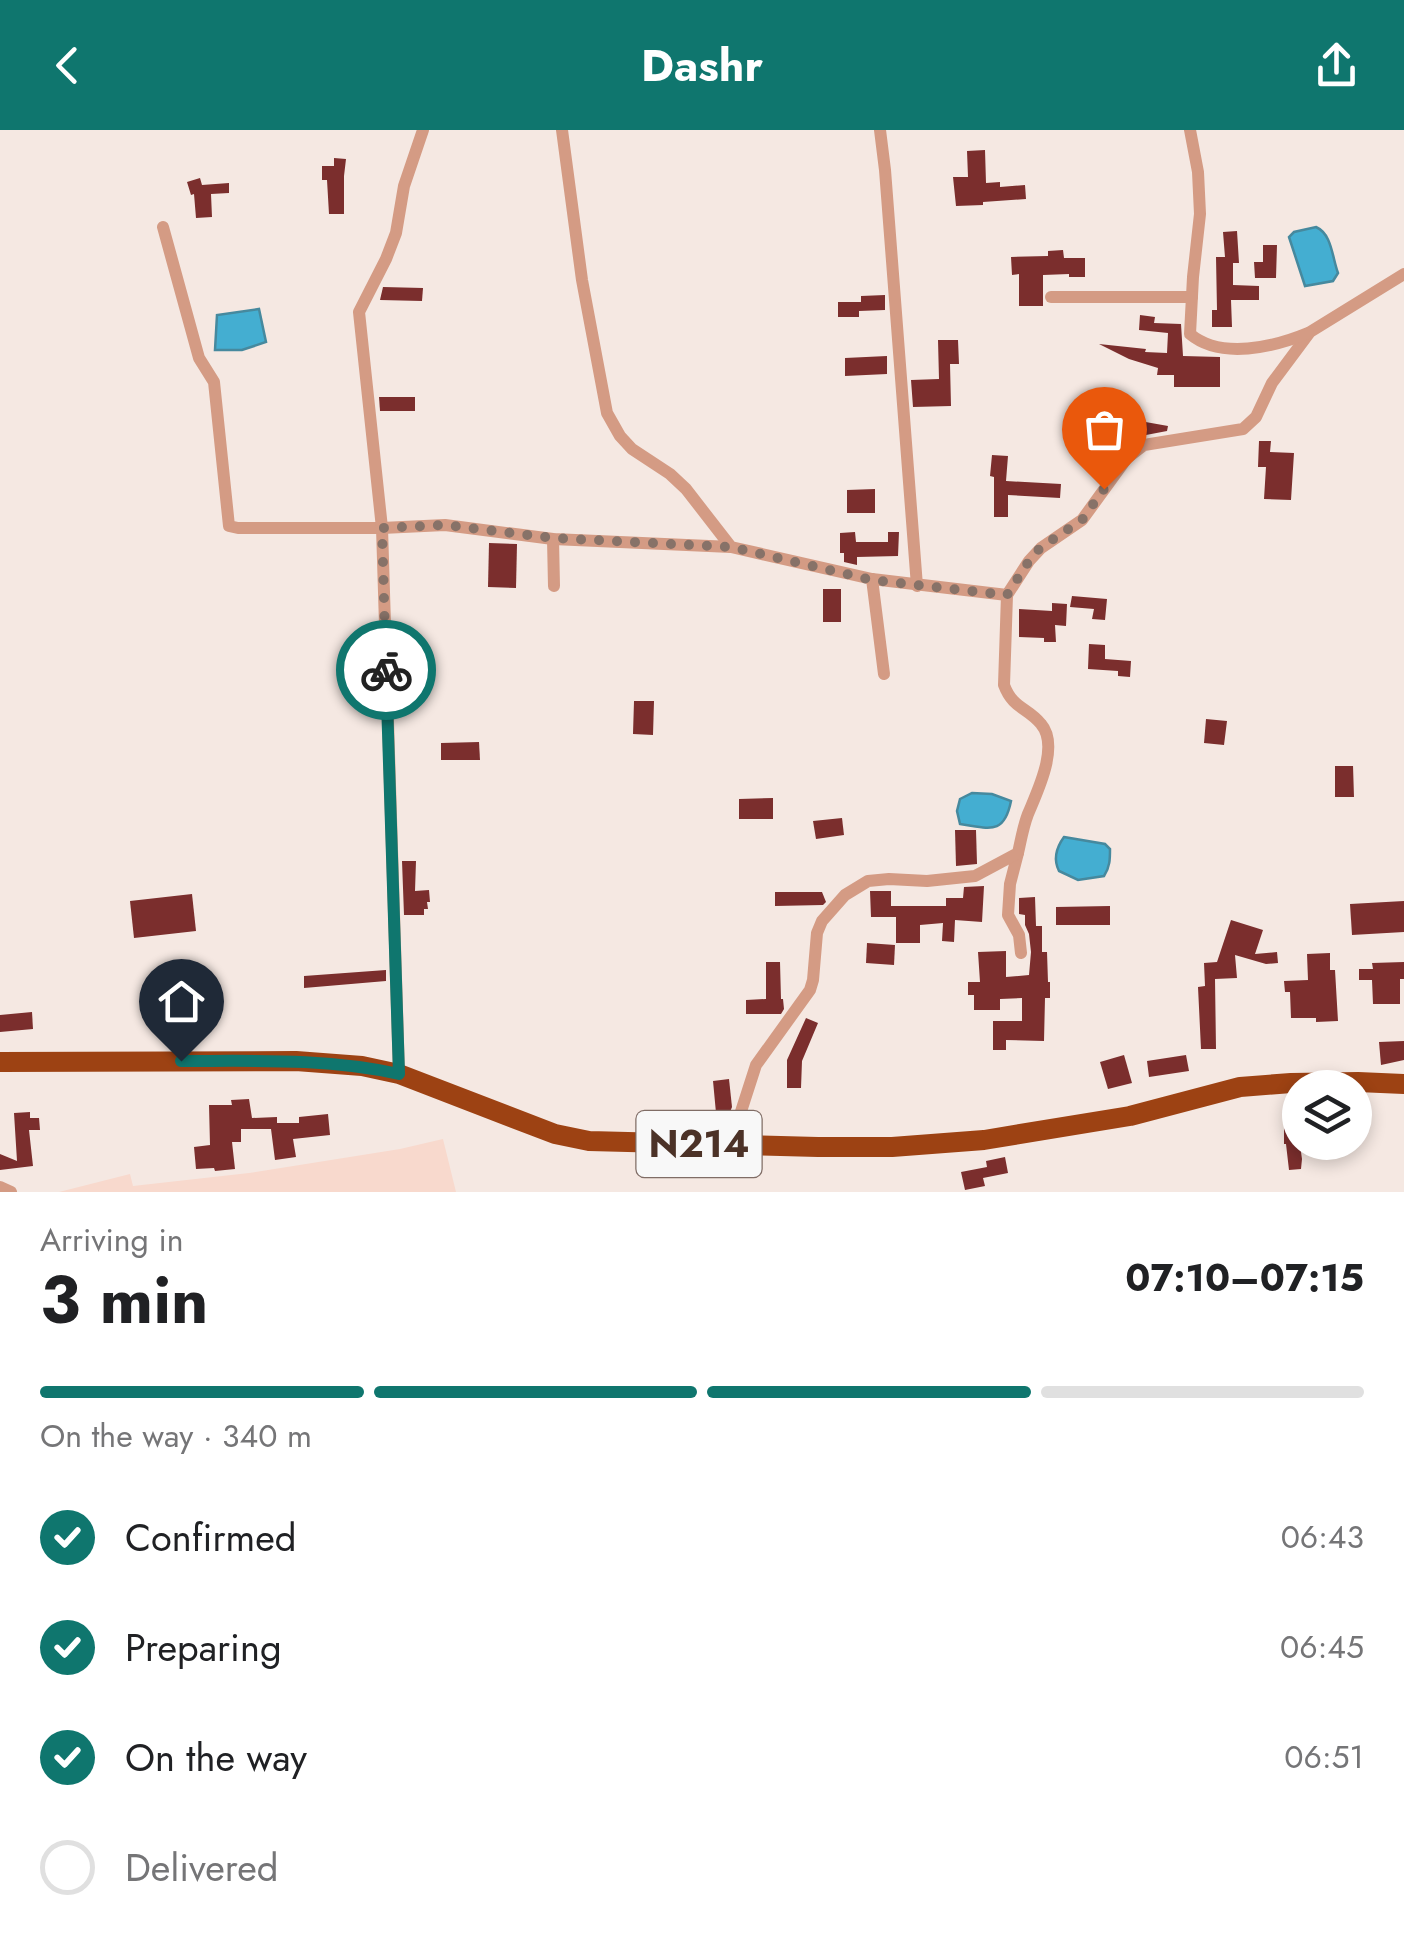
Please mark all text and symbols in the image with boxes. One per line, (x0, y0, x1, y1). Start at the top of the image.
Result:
text: Dashr (641, 33, 763, 98)
icon: back (40, 38, 95, 93)
icon: share (1309, 38, 1364, 93)
pin (1062, 387, 1147, 490)
icon: bag (1077, 402, 1132, 457)
courier (336, 620, 436, 720)
icon: bike (359, 643, 414, 698)
pin (139, 959, 224, 1062)
icon: home (154, 974, 209, 1029)
map controls (1282, 1070, 1372, 1160)
button: layers (1282, 1070, 1372, 1160)
road number: N214 (636, 1111, 762, 1177)
text: Arriving in (40, 1217, 184, 1263)
text: 07:10–07:15 (1125, 1250, 1364, 1305)
text: 3 min (40, 1253, 208, 1347)
text: On the way · 340 m (40, 1413, 312, 1459)
icon: check (40, 1510, 95, 1565)
text: Confirmed (125, 1510, 296, 1565)
text: 06:43 (1281, 1514, 1364, 1560)
icon: check (40, 1620, 95, 1675)
text: Preparing (125, 1620, 282, 1675)
text: 06:45 (1280, 1624, 1364, 1670)
icon: check (40, 1730, 95, 1785)
text: On the way (125, 1730, 307, 1785)
text: 06:51 (1284, 1734, 1364, 1780)
text: Delivered (125, 1840, 278, 1895)

